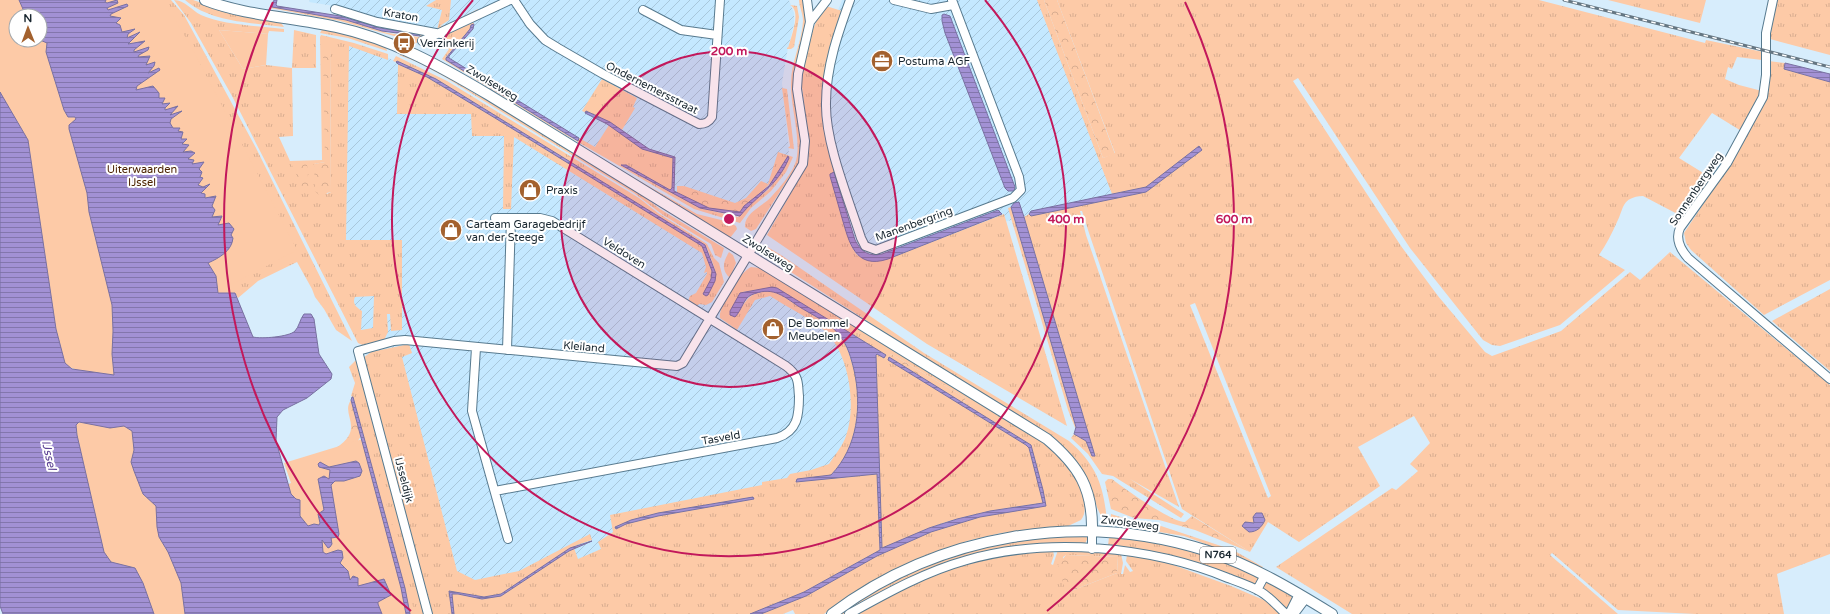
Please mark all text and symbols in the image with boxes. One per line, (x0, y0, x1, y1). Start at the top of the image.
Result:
street label: Kraton (383, 6, 419, 24)
north arrow (8, 8, 48, 48)
text: N (23, 12, 32, 25)
bus stop icon: Verzinkerij (391, 30, 417, 56)
place label: Verzinkerij (420, 37, 474, 50)
text: 200 m (711, 44, 747, 58)
office icon: Postuma AGF (869, 48, 895, 74)
place label: Postuma AGF (898, 55, 971, 68)
street label: Ondernemersstraat (604, 59, 700, 117)
street label: Zwolseweg (464, 62, 520, 104)
street label: Sonnenbergweg (1667, 150, 1725, 228)
park label: Uiterwaarden IJssel (107, 163, 177, 189)
shop icon: Praxis (517, 177, 543, 203)
place label: Praxis (546, 184, 578, 197)
street label: Manenbergring (874, 204, 954, 244)
centre of rings (722, 212, 736, 226)
text: 400 m (1048, 212, 1084, 226)
text: 600 m (1216, 212, 1252, 226)
shop icon: Carteam Garagebedrijf van der Steege (438, 217, 464, 243)
place label: Carteam Garagebedrijf van der Steege (466, 218, 586, 244)
street label: Zwolseweg (740, 232, 796, 274)
street label: Veldoven (600, 235, 648, 271)
shop icon: De Bommel Meubelen (760, 316, 786, 342)
place label: De Bommel Meubelen (788, 317, 849, 343)
street label: Kleiland (563, 339, 605, 355)
street label: Tasveld (701, 428, 741, 448)
water label: IJssel (39, 439, 60, 473)
street label: IJsseldijk (392, 456, 416, 504)
street label: Zwolseweg (1100, 513, 1160, 533)
road number: N764 (1200, 547, 1236, 563)

